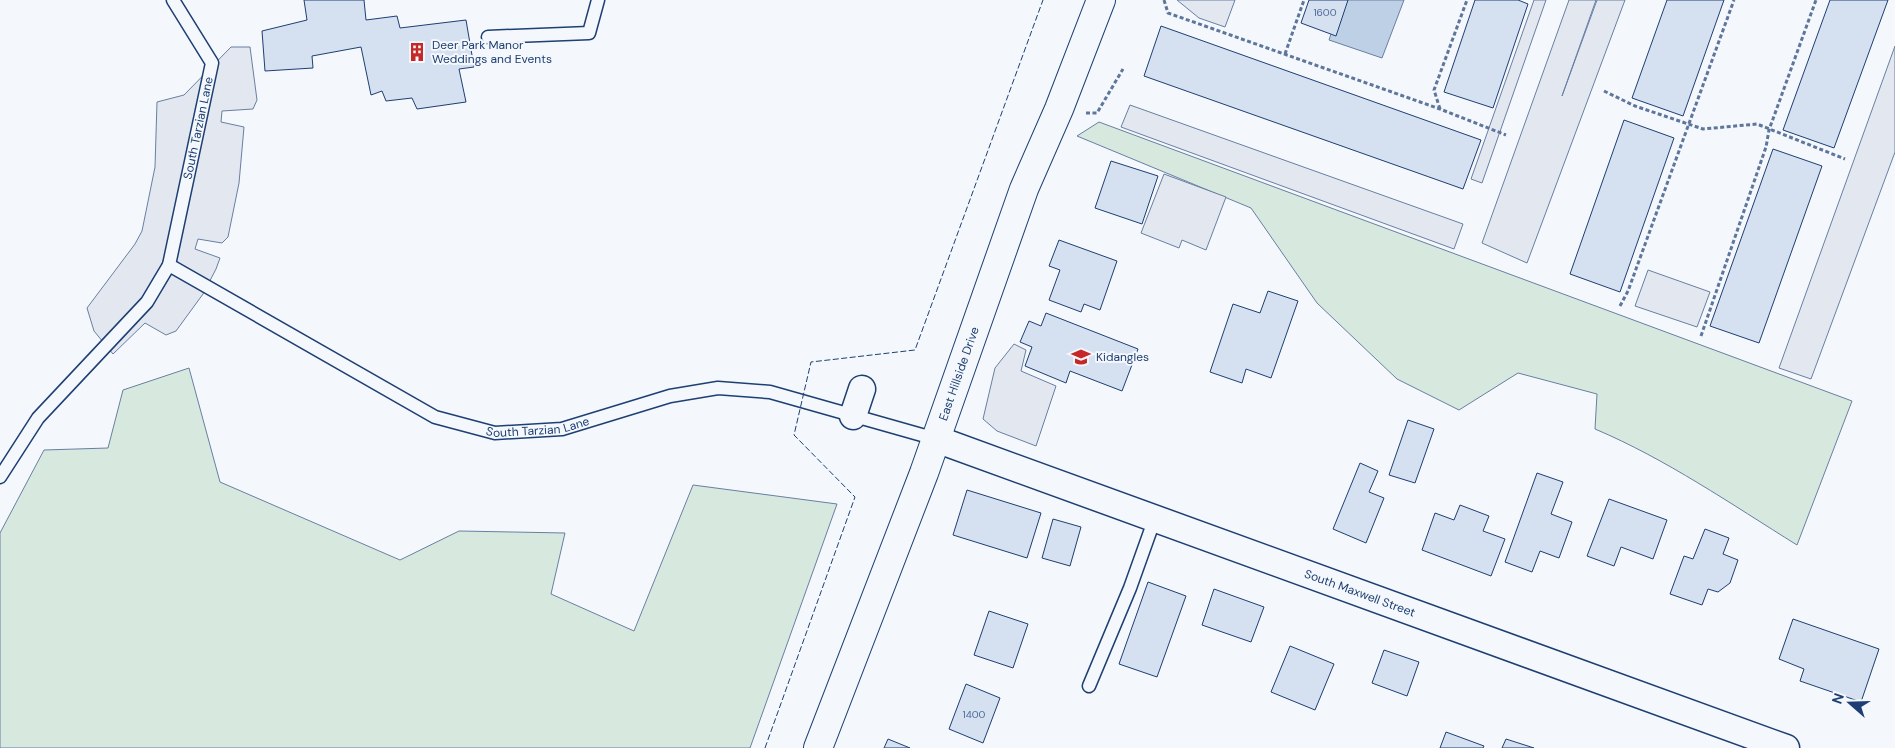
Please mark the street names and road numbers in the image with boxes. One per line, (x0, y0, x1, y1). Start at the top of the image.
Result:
street label: South Tarzian Lane (179, 75, 217, 181)
street label: East Hillside Drive (935, 324, 983, 423)
street label: South Tarzian Lane (484, 413, 591, 441)
street label: South Maxwell Street (1302, 566, 1418, 621)

